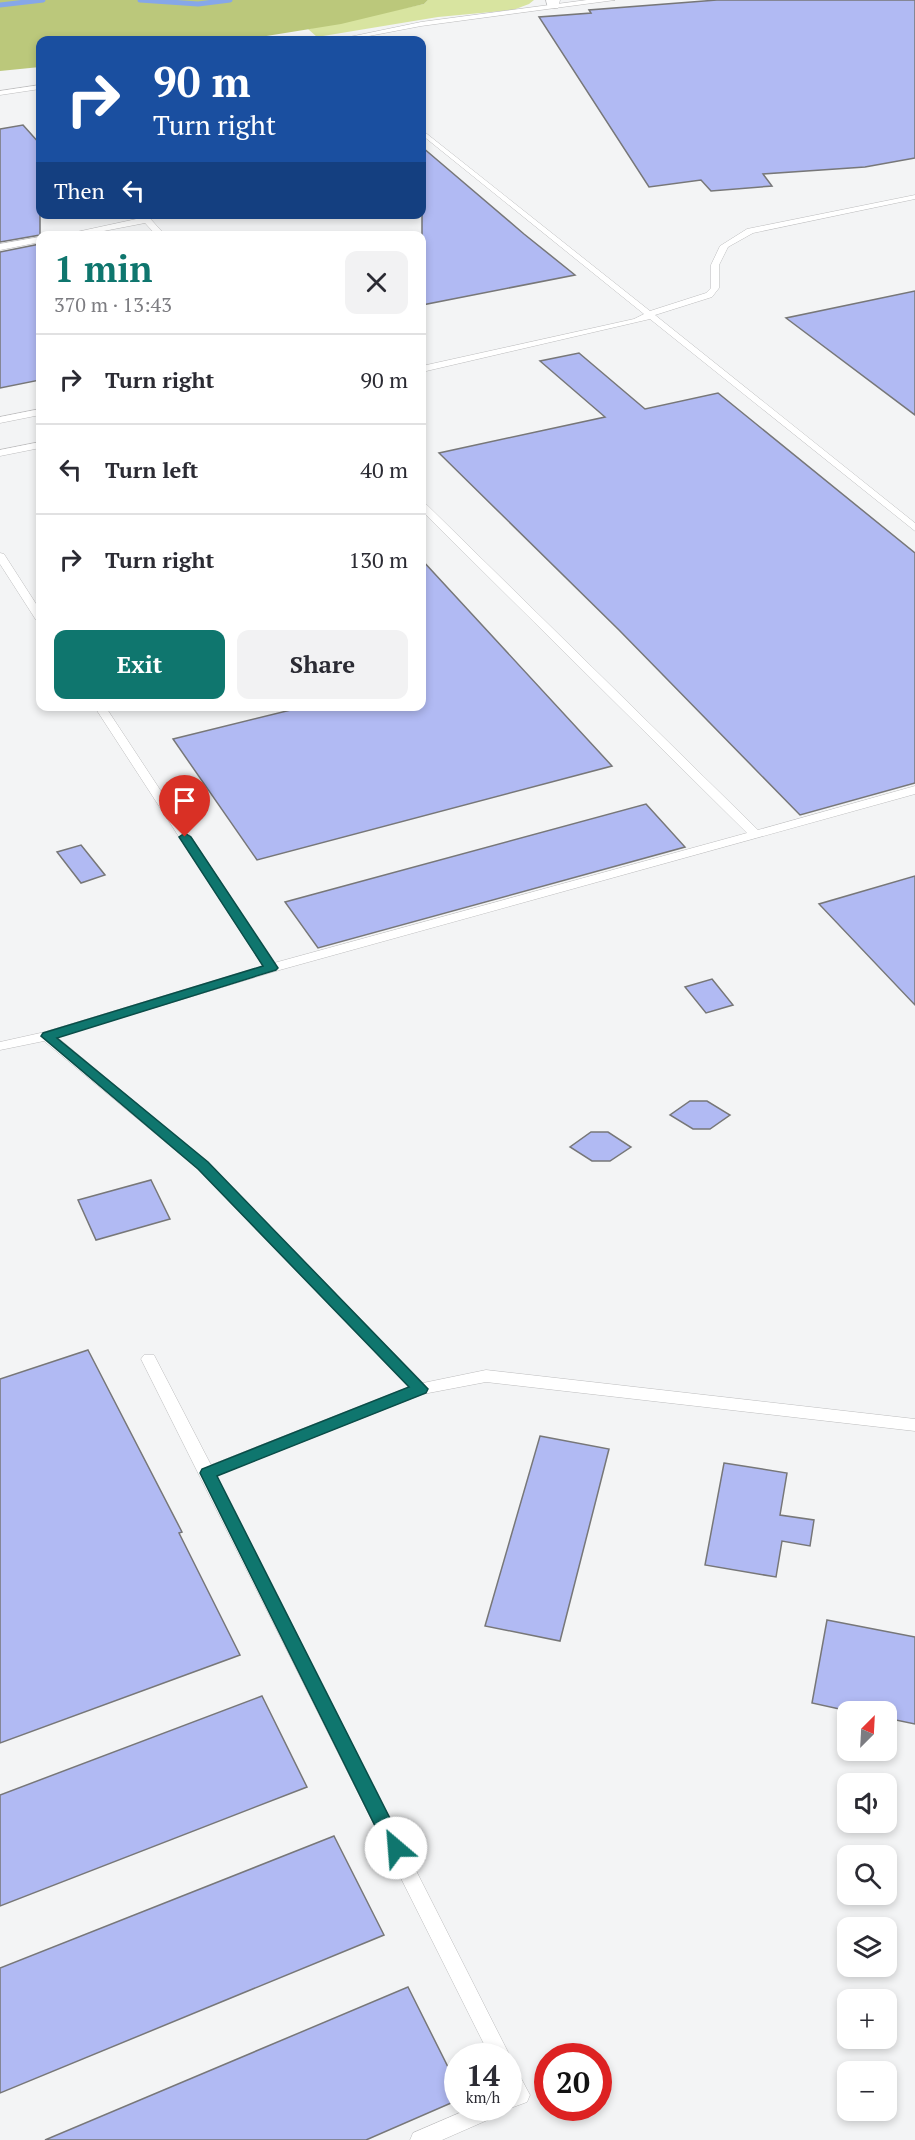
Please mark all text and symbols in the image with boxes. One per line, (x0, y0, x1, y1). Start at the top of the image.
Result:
text: 90 m (153, 53, 251, 109)
icon: right (54, 60, 132, 138)
text: Turn right (153, 107, 276, 143)
icon: left (117, 174, 150, 207)
text: Then (54, 176, 105, 205)
text: 1 min (54, 245, 152, 292)
button: close (345, 251, 408, 314)
text: 370 m · 13:43 (54, 291, 172, 318)
icon: right (54, 363, 87, 396)
text: Turn right (105, 365, 214, 394)
text: 90 m (360, 365, 408, 394)
icon: left (54, 453, 87, 486)
text: Turn left (105, 455, 198, 484)
text: 40 m (360, 455, 408, 484)
icon: right (54, 543, 87, 576)
text: Turn right (105, 545, 214, 574)
text: 130 m (348, 545, 408, 574)
button: Exit (54, 630, 225, 699)
button: Share (237, 630, 408, 699)
pin (159, 775, 210, 837)
icon: arrive (168, 784, 201, 817)
north arrow (837, 1701, 897, 1761)
map controls (837, 1701, 897, 2121)
button: sound (837, 1773, 897, 1833)
position arrow (364, 1816, 428, 1880)
button: search (837, 1845, 897, 1905)
button: layers (837, 1917, 897, 1977)
button: + (837, 1989, 897, 2049)
speed limit sign: 20 (534, 2043, 612, 2121)
text: 14 (466, 2055, 500, 2095)
button: − (837, 2061, 897, 2121)
text: km/h (466, 2087, 500, 2107)

